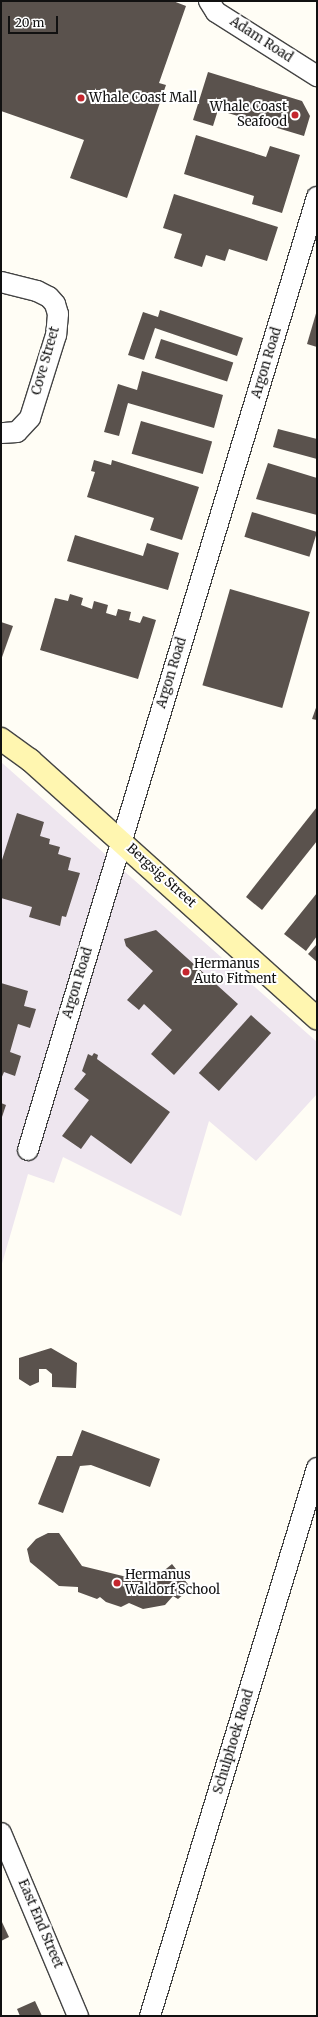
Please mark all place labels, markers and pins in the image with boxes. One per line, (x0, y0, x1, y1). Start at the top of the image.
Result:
place label: Whale Coast Mall (89, 90, 197, 106)
marker: Whale Coast Mall (76, 93, 86, 103)
place label: Whale Coast Seafood (210, 100, 287, 131)
marker: Whale Coast Seafood (290, 110, 300, 120)
place label: Hermanus Auto Fitment (194, 957, 277, 988)
marker: Hermanus Auto Fitment (181, 967, 191, 977)
place label: Hermanus Waldorf School (125, 1568, 220, 1599)
marker: Hermanus Waldorf School (112, 1578, 122, 1588)

